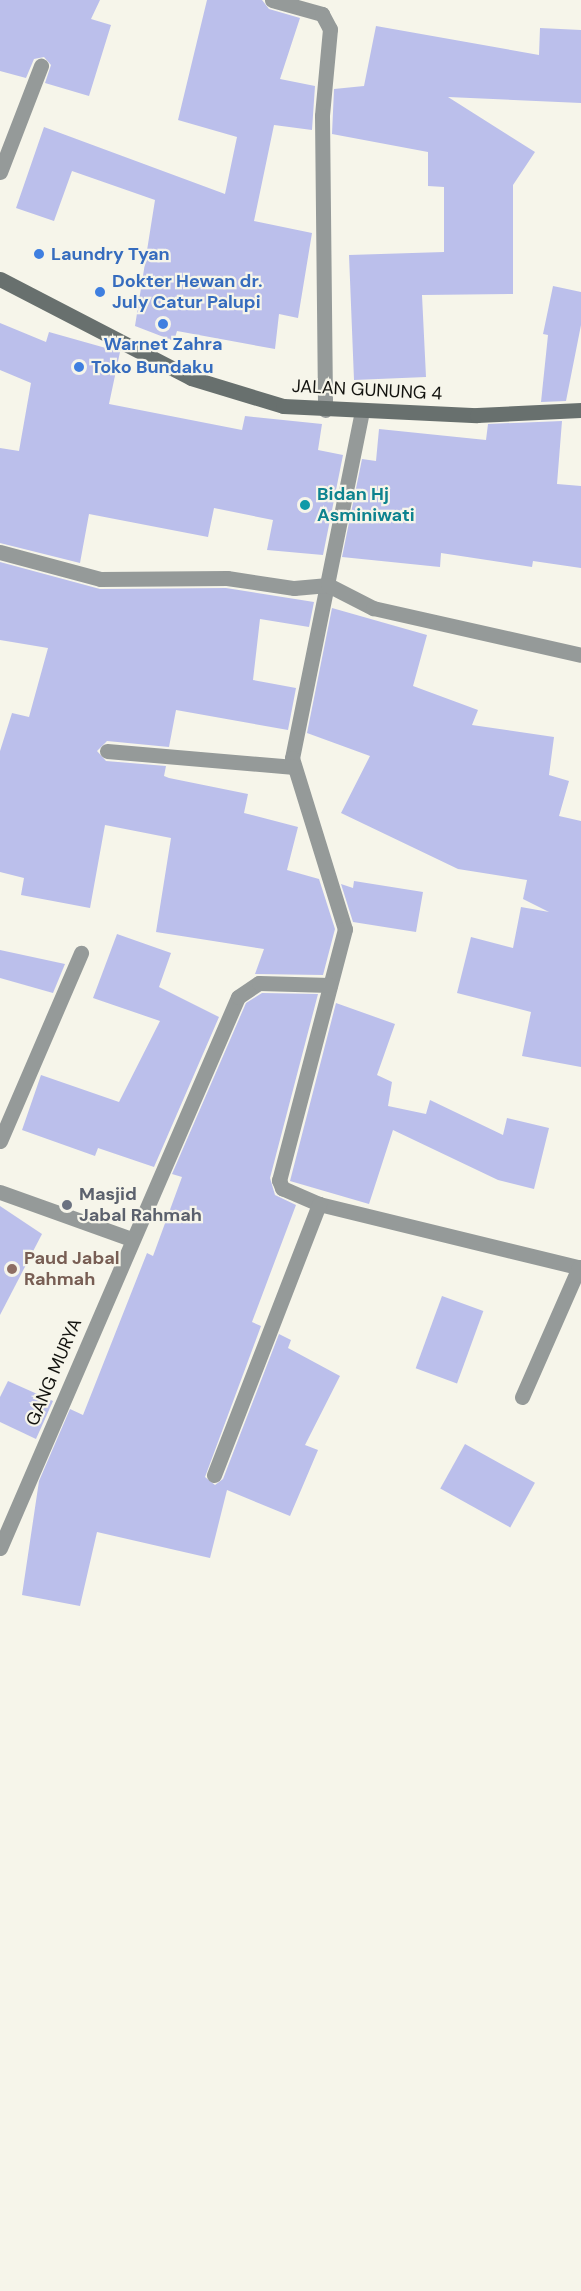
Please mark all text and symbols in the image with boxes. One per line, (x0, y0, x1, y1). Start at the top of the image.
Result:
place label: Laundry Tyan (51, 243, 170, 265)
marker: Laundry Tyan (32, 247, 46, 261)
place label: Dokter Hewan dr. July Catur Palupi (112, 271, 263, 314)
marker: Dokter Hewan dr. July Catur Palupi (93, 285, 107, 299)
marker: Warnet Zahra (156, 317, 170, 331)
place label: Warnet Zahra (104, 333, 222, 355)
place label: Toko Bundaku (91, 356, 213, 378)
marker: Toko Bundaku (72, 360, 86, 374)
street label: JALAN GUNUNG 4 (291, 375, 443, 405)
place label: Bidan Hj Asminiwati (317, 484, 415, 526)
marker: Bidan Hj Asminiwati (298, 498, 312, 512)
place label: Masjid Jabal Rahmah (79, 1184, 202, 1226)
marker: Masjid Jabal Rahmah (60, 1198, 74, 1212)
place label: Paud Jabal Rahmah (24, 1248, 120, 1290)
marker: Paud Jabal Rahmah (5, 1262, 19, 1276)
street label: GANG MURYA (22, 1315, 86, 1429)

